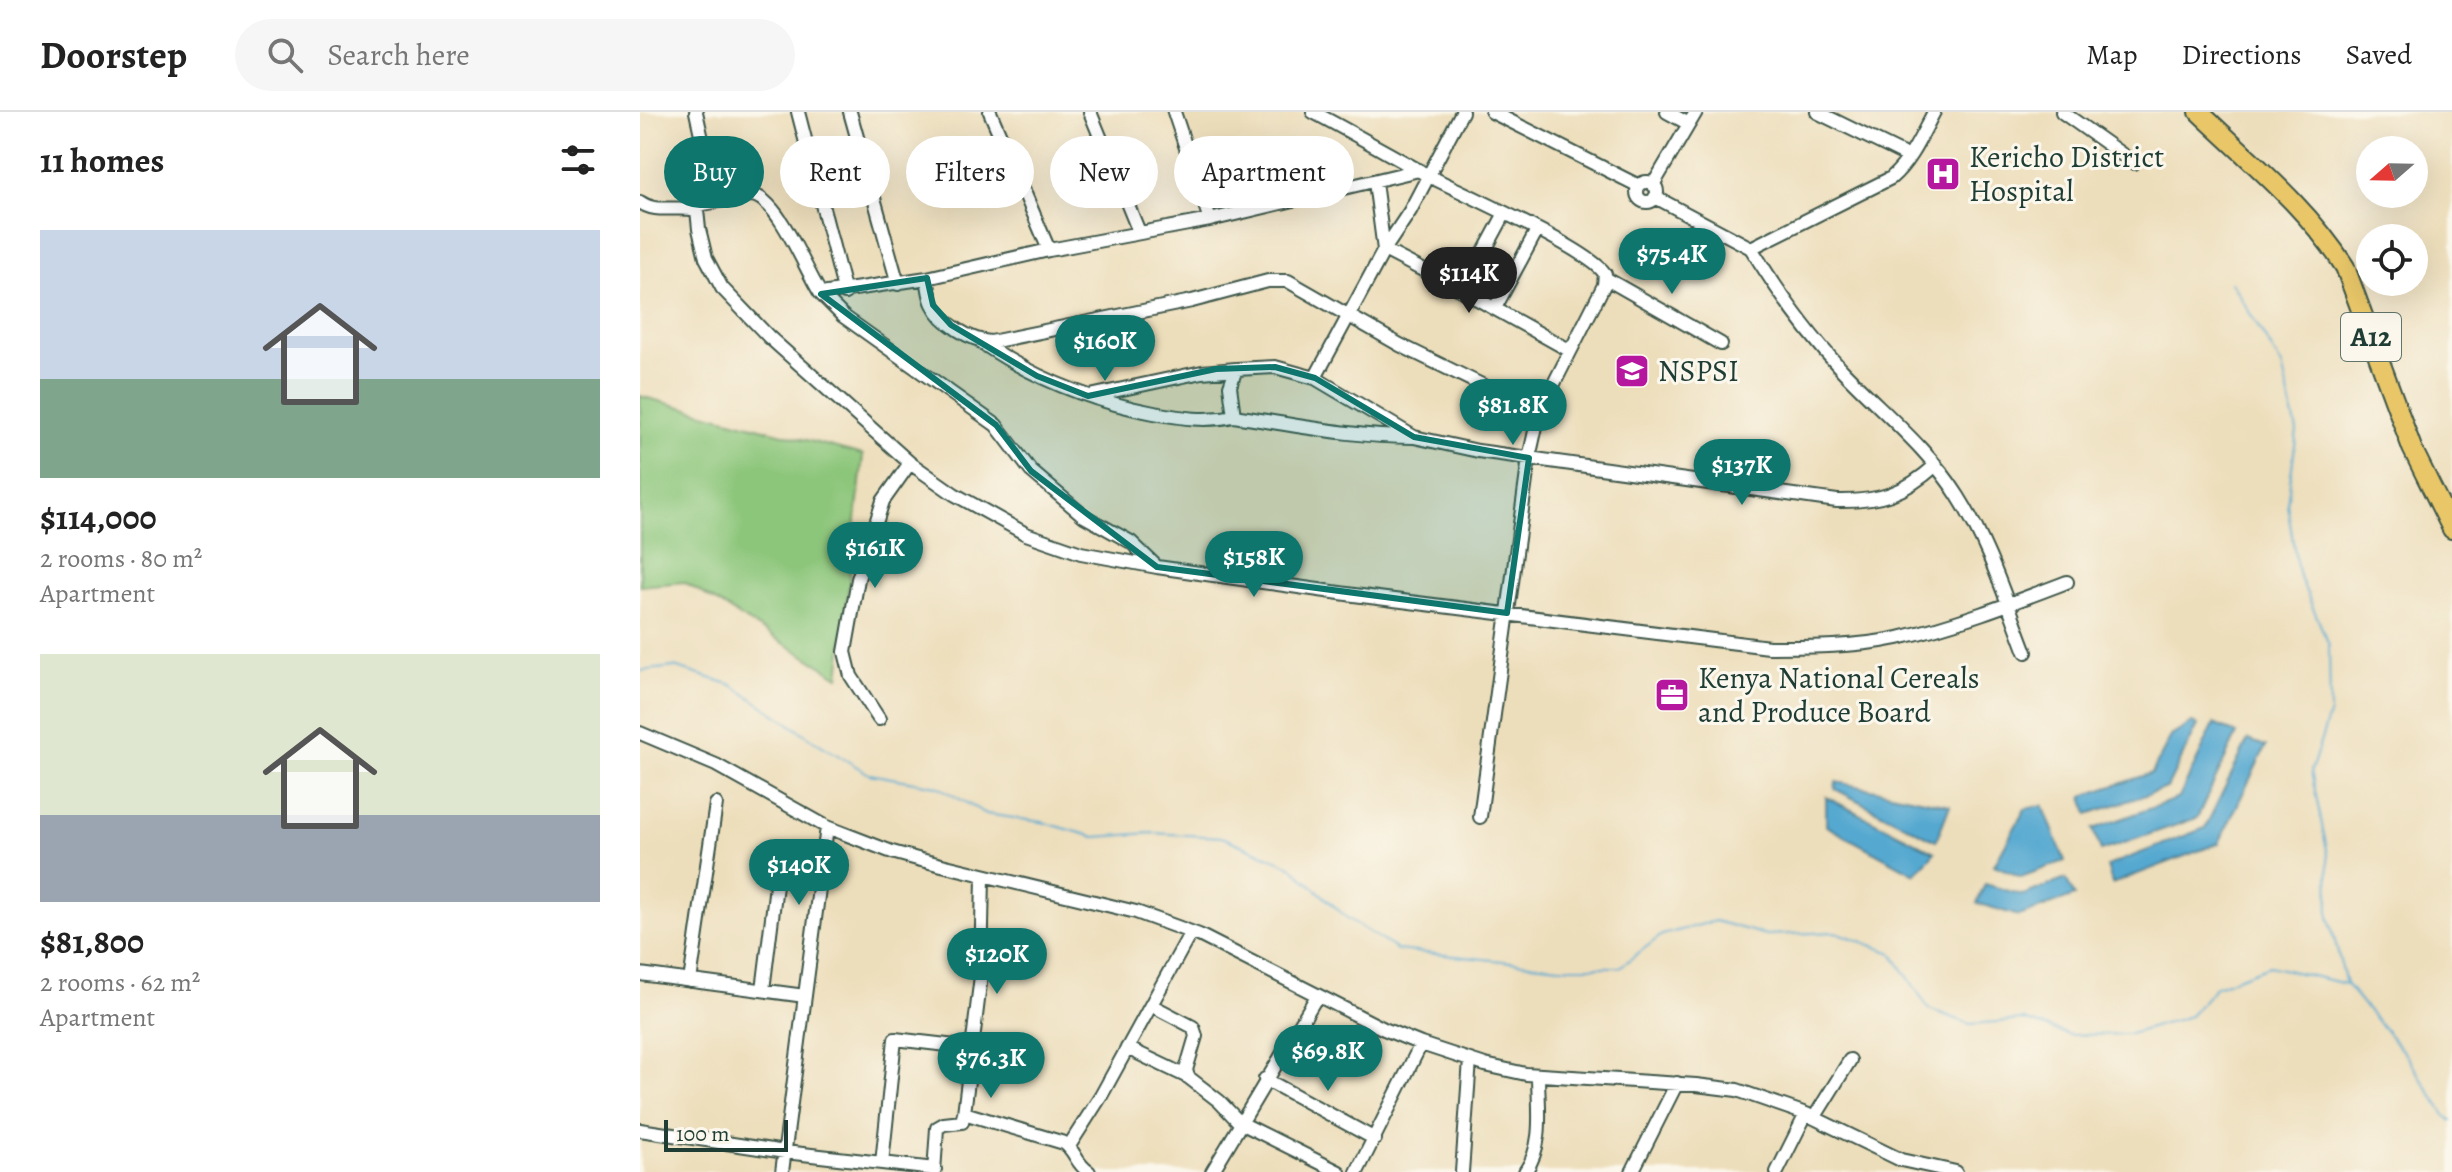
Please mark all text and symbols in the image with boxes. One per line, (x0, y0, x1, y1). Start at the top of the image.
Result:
search box (235, 19, 795, 91)
text: Doorstep (40, 29, 187, 81)
icon: search (263, 33, 307, 77)
text: Search here (327, 35, 470, 75)
text: Map (2086, 36, 2137, 74)
text: Directions (2181, 36, 2302, 74)
text: Saved (2346, 36, 2412, 74)
chip: Buy (664, 136, 764, 208)
chip: Rent (780, 136, 890, 208)
chip: Filters (906, 136, 1034, 208)
chip: New (1050, 136, 1158, 208)
chip: Apartment (1174, 136, 1354, 208)
north arrow (2356, 136, 2428, 208)
map controls (2356, 136, 2428, 296)
text: 11 homes (40, 137, 164, 184)
place label: Kericho District Hospital (1969, 137, 2164, 211)
icon: filters (556, 138, 600, 182)
hospital icon: Kericho District Hospital (1924, 155, 1962, 193)
button: locate (2356, 224, 2428, 296)
pin: $75.4K (1607, 228, 1737, 296)
text: $75.4K (1637, 236, 1707, 271)
pin: $114K (1413, 247, 1525, 315)
text: $114K (1439, 255, 1499, 290)
icon: home (248, 282, 392, 426)
road number: A12 (2341, 313, 2401, 361)
pin: $160K (1049, 315, 1161, 383)
text: $160K (1073, 323, 1137, 358)
place label: NSPSI (1658, 351, 1739, 391)
school or university icon: NSPSI (1613, 352, 1651, 390)
pin: $81.8K (1448, 379, 1578, 447)
text: $81.8K (1478, 387, 1548, 422)
pin: $137K (1686, 439, 1798, 507)
text: $137K (1712, 447, 1772, 482)
text: $114,000 (40, 494, 157, 541)
pin: $161K (819, 522, 931, 590)
text: $161K (845, 530, 905, 565)
pin: $158K (1198, 531, 1310, 599)
text: $158K (1223, 539, 1285, 574)
text: 2 rooms · 80 m² (40, 541, 202, 576)
text: Apartment (40, 576, 155, 611)
place label: Kenya National Cereals and Produce Board (1698, 658, 1980, 732)
office icon: Kenya National Cereals and Produce Board (1653, 676, 1691, 714)
icon: home (248, 706, 392, 850)
pin: $140K (743, 839, 855, 907)
text: $140K (767, 847, 831, 882)
text: $81,800 (40, 918, 144, 965)
pin: $120K (941, 928, 1053, 996)
text: $120K (965, 936, 1029, 971)
text: 2 rooms · 62 m² (40, 965, 200, 1000)
text: Apartment (40, 1000, 155, 1035)
pin: $69.8K (1263, 1025, 1393, 1093)
pin: $76.3K (926, 1032, 1056, 1100)
text: $69.8K (1291, 1033, 1365, 1068)
text: $76.3K (956, 1040, 1026, 1075)
scale bar (664, 1116, 788, 1152)
text: 100 m (676, 1119, 730, 1149)

